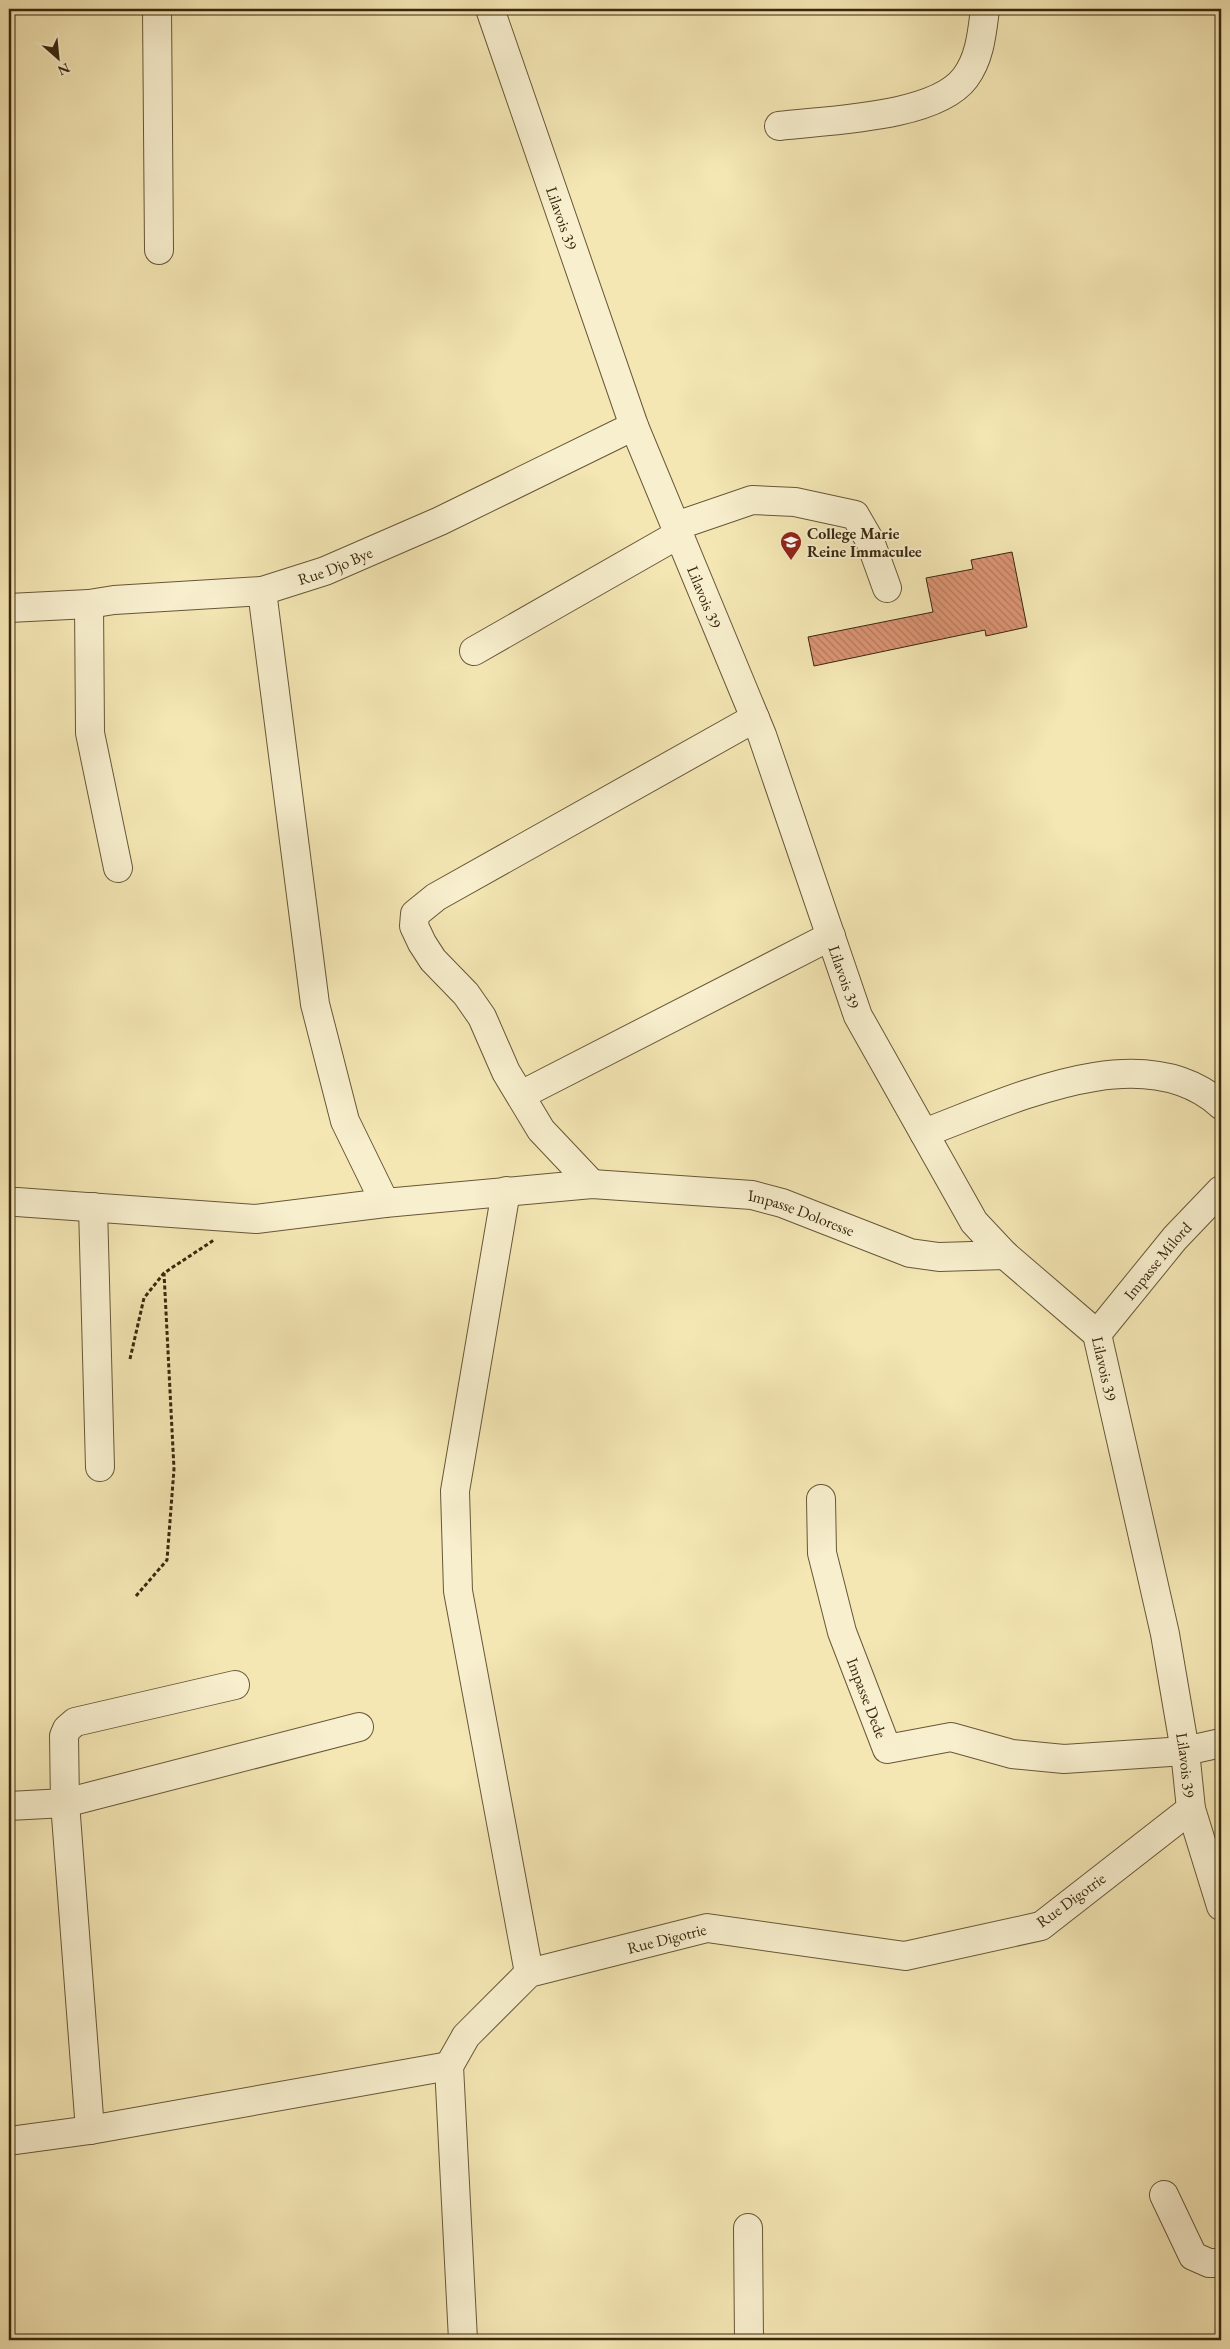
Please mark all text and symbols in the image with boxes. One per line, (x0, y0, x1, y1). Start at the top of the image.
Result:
north arrow (32, 32, 82, 82)
text: N (54, 59, 73, 80)
street label: Lilavois 39 (542, 184, 583, 253)
place label: College Marie Reine Immaculee (807, 523, 922, 562)
school or university icon: College Marie Reine Immaculee (779, 530, 803, 561)
street label: Rue Djo Bye (295, 541, 375, 589)
street label: Lilavois 39 (683, 563, 727, 631)
street label: Lilavois 39 (824, 942, 865, 1011)
street label: Impasse Doloresse (748, 1184, 858, 1241)
street label: Impasse Milord (1119, 1216, 1196, 1304)
street label: Lilavois 39 (1087, 1334, 1122, 1403)
street label: Impasse Dede (842, 1655, 892, 1741)
street label: Lilavois 39 (1172, 1731, 1200, 1799)
street label: Rue Digotrie (1032, 1868, 1110, 1932)
street label: Rue Digotrie (625, 1918, 708, 1958)

